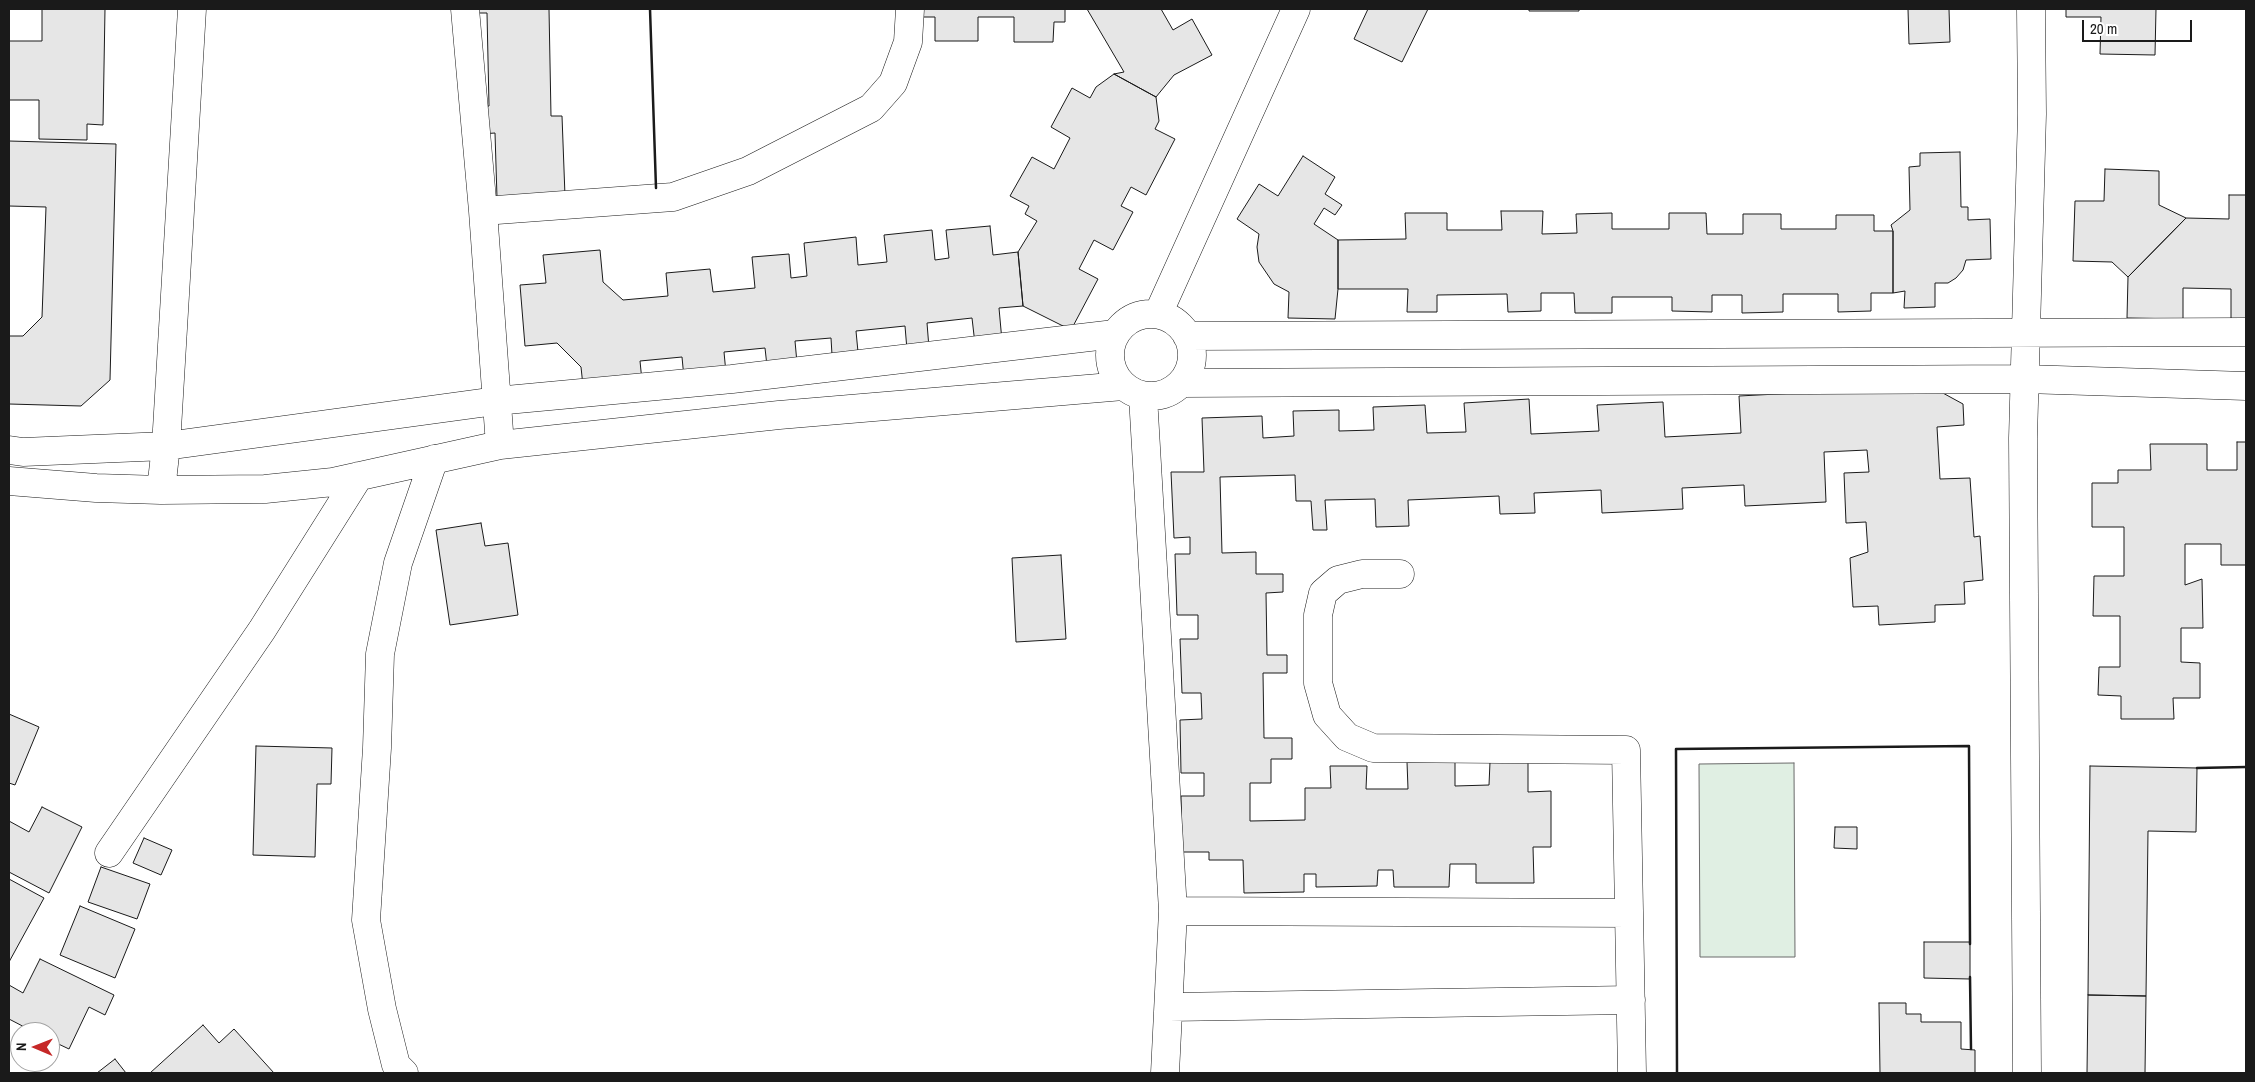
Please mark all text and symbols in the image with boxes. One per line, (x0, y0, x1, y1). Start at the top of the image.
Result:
scale bar (2085, 10, 2195, 42)
text: 20 m (2090, 18, 2117, 39)
north arrow (10, 1022, 60, 1072)
text: N (12, 1042, 30, 1051)

